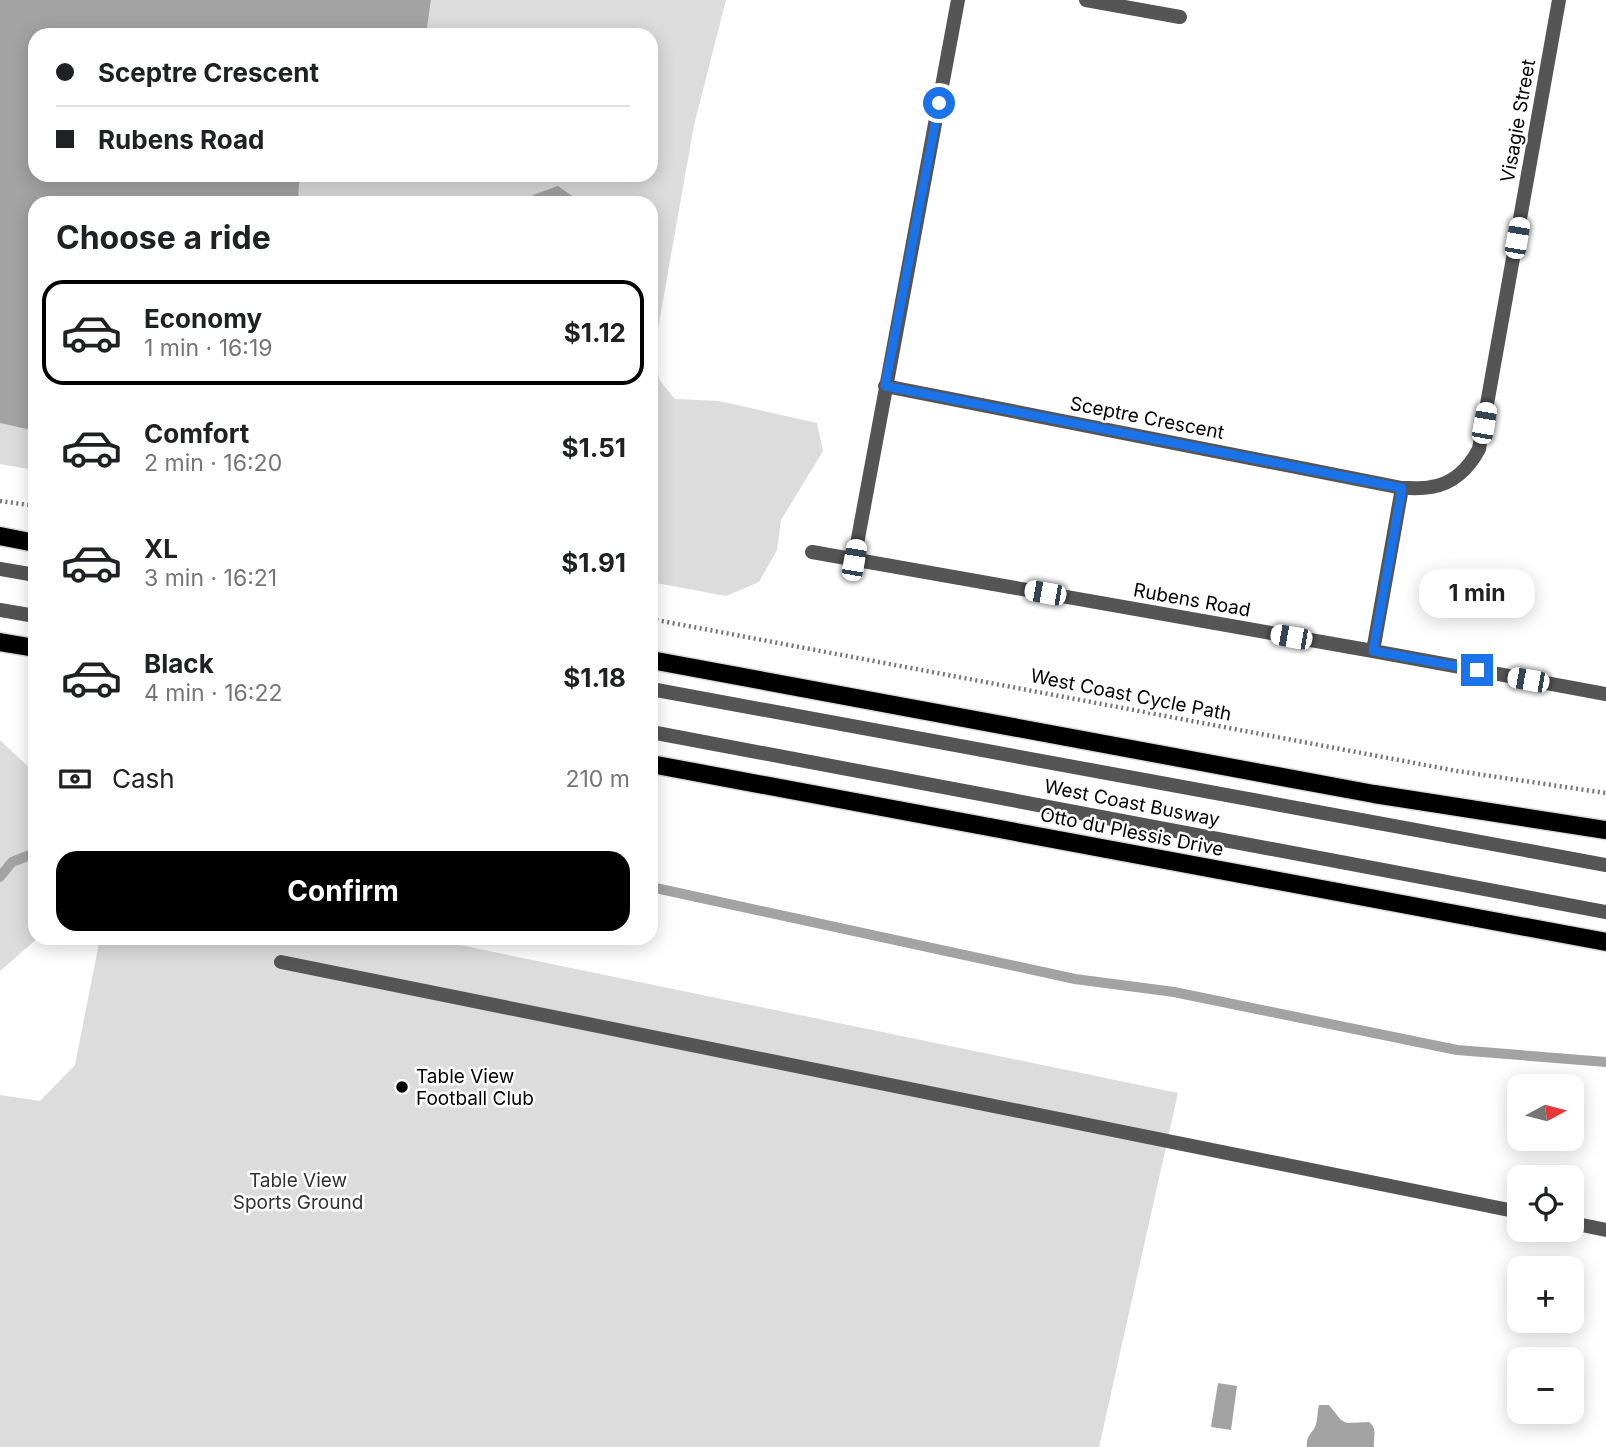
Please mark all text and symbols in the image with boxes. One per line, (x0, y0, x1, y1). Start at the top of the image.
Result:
text: Sceptre Crescent (98, 57, 319, 88)
street label: Visagie Street (1496, 58, 1540, 184)
route start (923, 87, 955, 119)
text: Rubens Road (98, 124, 265, 155)
car (1504, 215, 1531, 261)
text: Choose a ride (56, 218, 271, 257)
icon: car (60, 301, 123, 364)
text: Economy (144, 303, 262, 334)
text: $1.12 (564, 317, 626, 348)
text: 1 min · 16:19 (144, 334, 273, 362)
street label: Sceptre Crescent (1068, 392, 1226, 444)
car (1471, 400, 1498, 446)
icon: car (60, 416, 123, 479)
text: Comfort (144, 418, 249, 449)
text: $1.51 (561, 432, 626, 463)
text: 2 min · 16:20 (144, 449, 282, 477)
icon: car (60, 531, 123, 594)
text: XL (144, 533, 178, 564)
car (841, 537, 868, 583)
text: $1.91 (561, 547, 626, 578)
text: 3 min · 16:21 (144, 564, 277, 592)
callout: 1 min (1419, 568, 1535, 618)
street label: Rubens Road (1132, 578, 1252, 622)
car (1023, 579, 1068, 607)
text: 1 min (1449, 579, 1505, 607)
car (1269, 623, 1314, 651)
icon: car (60, 646, 123, 709)
text: Black (144, 648, 214, 679)
route end (1461, 654, 1493, 686)
text: $1.18 (563, 662, 626, 693)
street label: West Coast Cycle Path (1028, 664, 1234, 726)
car (1506, 666, 1551, 694)
text: 4 min · 16:22 (144, 679, 283, 707)
icon: cash (56, 760, 94, 798)
text: Cash (112, 763, 175, 794)
text: 210 m (565, 765, 630, 793)
street label: West Coast Busway (1042, 775, 1222, 831)
street label: Otto du Plessis Drive (1038, 803, 1226, 861)
button: Confirm (56, 851, 630, 931)
place label: Table View Football Club (416, 1065, 534, 1110)
north arrow (1507, 1074, 1584, 1152)
map controls (1507, 1074, 1584, 1424)
marker: Table View Football Club (394, 1079, 410, 1095)
button: locate (1507, 1165, 1584, 1242)
park label: Table View Sports Ground (233, 1169, 363, 1214)
button: + (1507, 1256, 1584, 1333)
button: − (1507, 1347, 1584, 1424)

